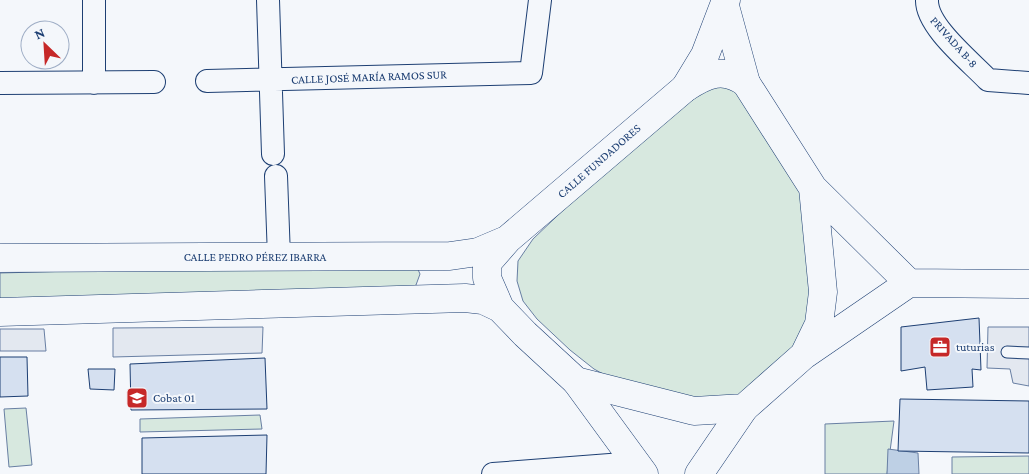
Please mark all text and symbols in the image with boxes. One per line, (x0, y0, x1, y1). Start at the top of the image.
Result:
street label: PRIVADA B-8 (927, 14, 981, 70)
north arrow (20, 20, 70, 70)
text: N (32, 24, 48, 42)
street label: CALLE JOSÉ MARÍA RAMOS SUR (291, 67, 447, 87)
street label: CALLE FUNDADORES (555, 121, 644, 201)
street label: CALLE PEDRO PÉREZ IBARRA (184, 250, 327, 264)
office icon: tuturias (928, 335, 952, 359)
place label: tuturias (956, 340, 995, 354)
school or university icon: Cobat 01 (125, 386, 149, 410)
place label: Cobat 01 (153, 391, 195, 405)

